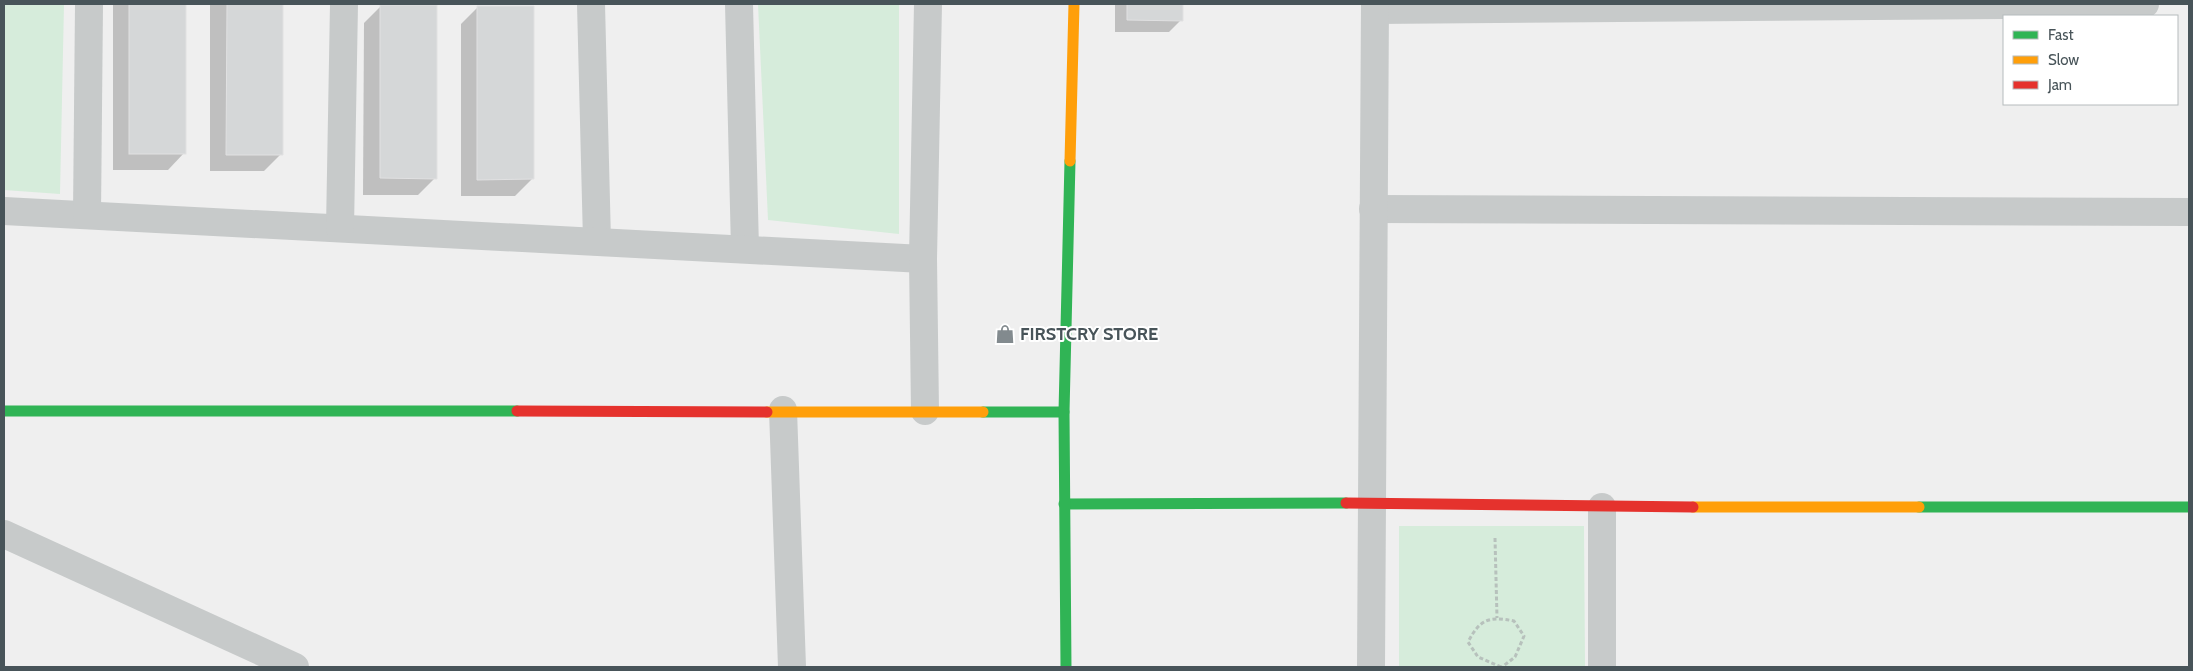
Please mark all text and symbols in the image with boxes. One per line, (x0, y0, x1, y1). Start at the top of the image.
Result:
legend (2003, 15, 2178, 105)
text: Fast (2048, 26, 2073, 44)
text: Slow (2048, 51, 2079, 69)
text: Jam (2047, 76, 2072, 94)
shop icon: FIRSTCRY STORE (994, 323, 1016, 345)
place label: FIRSTCRY STORE (1020, 323, 1158, 345)

